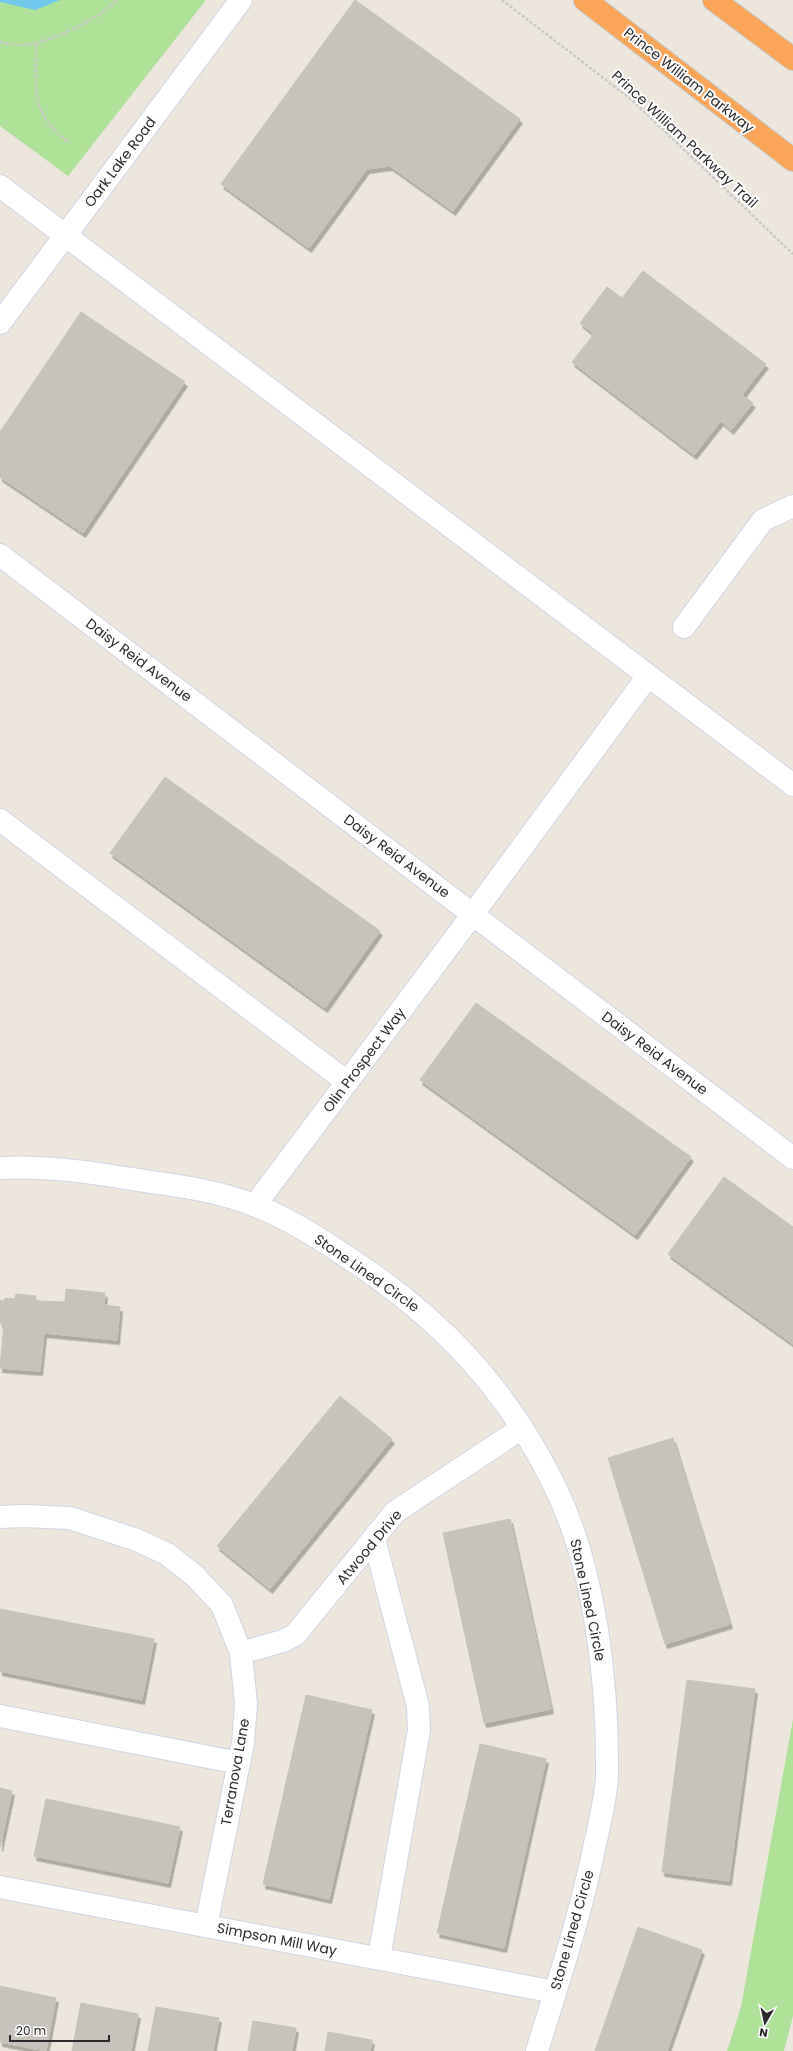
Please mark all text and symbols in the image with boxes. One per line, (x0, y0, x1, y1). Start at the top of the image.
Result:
street label: Prince William Parkway (620, 23, 758, 137)
street label: Prince William Parkway Trail (607, 66, 763, 212)
street label: Oark Lake Road (79, 113, 161, 211)
street label: Daisy Reid Avenue (82, 613, 196, 707)
street label: Daisy Reid Avenue (340, 809, 454, 903)
street label: Olin Prospect Way (318, 1003, 410, 1117)
street label: Daisy Reid Avenue (598, 1006, 712, 1100)
street label: Stone Lined Circle (310, 1229, 424, 1317)
street label: Atwood Drive (332, 1505, 407, 1589)
street label: Stone Lined Circle (565, 1537, 611, 1663)
street label: Terranova Lane (216, 1717, 254, 1827)
street label: Stone Lined Circle (545, 1867, 599, 1992)
street label: Simpson Mill Way (215, 1918, 339, 1960)
north arrow (745, 2003, 785, 2043)
scale bar (10, 2017, 109, 2043)
text: 20 m (16, 2022, 46, 2039)
text: N (758, 2024, 769, 2041)

